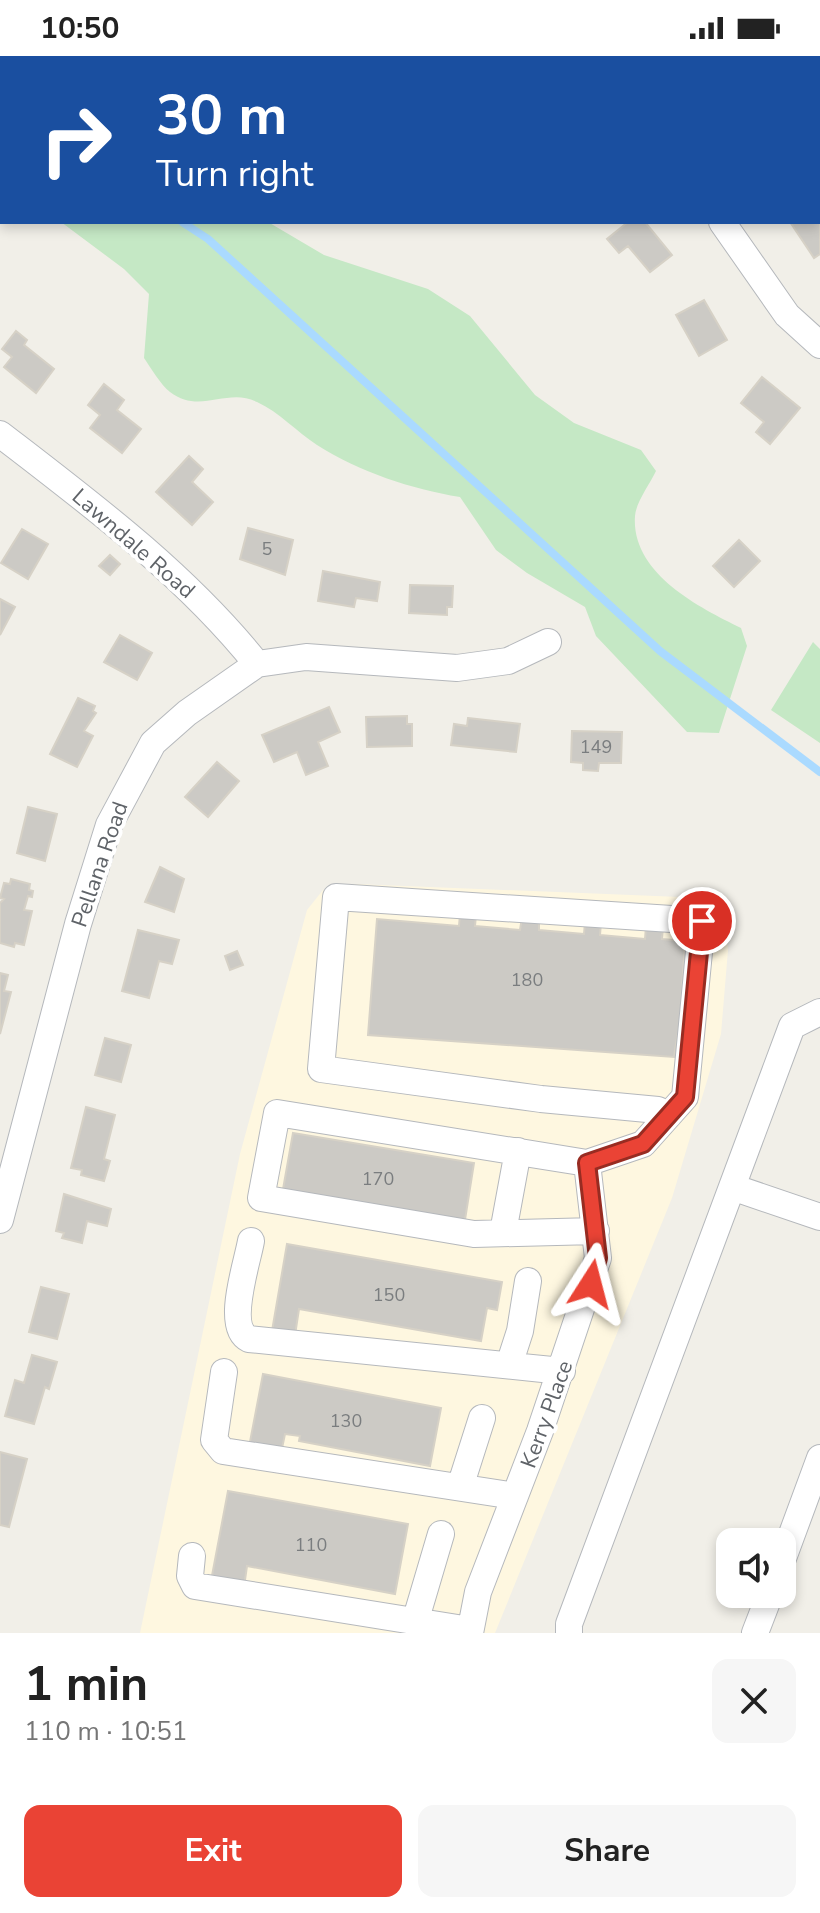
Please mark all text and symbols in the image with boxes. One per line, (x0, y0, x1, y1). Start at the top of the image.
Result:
text: 10:50 (40, 8, 119, 49)
text: 30 m (156, 77, 287, 154)
icon: right (24, 88, 128, 192)
text: Turn right (156, 150, 313, 199)
street label: Lawndale Road (65, 482, 201, 606)
house number: 5 (262, 537, 272, 561)
house number: 149 (580, 735, 612, 759)
street label: Pellana Road (64, 798, 135, 931)
pin (668, 887, 736, 955)
icon: arrive (680, 899, 724, 943)
house number: 180 (511, 968, 543, 992)
house number: 170 (362, 1167, 394, 1191)
position arrow (549, 1242, 633, 1326)
house number: 150 (373, 1283, 405, 1307)
street label: Kerry Place (514, 1356, 580, 1472)
house number: 130 (330, 1409, 362, 1433)
map controls (716, 1528, 796, 1608)
button: sound (716, 1528, 796, 1608)
house number: 110 (295, 1533, 327, 1557)
text: 1 min (24, 1651, 148, 1717)
button: close (712, 1659, 796, 1743)
text: 110 m · 10:51 (24, 1714, 187, 1749)
button: Exit (24, 1805, 402, 1897)
button: Share (418, 1805, 796, 1897)

